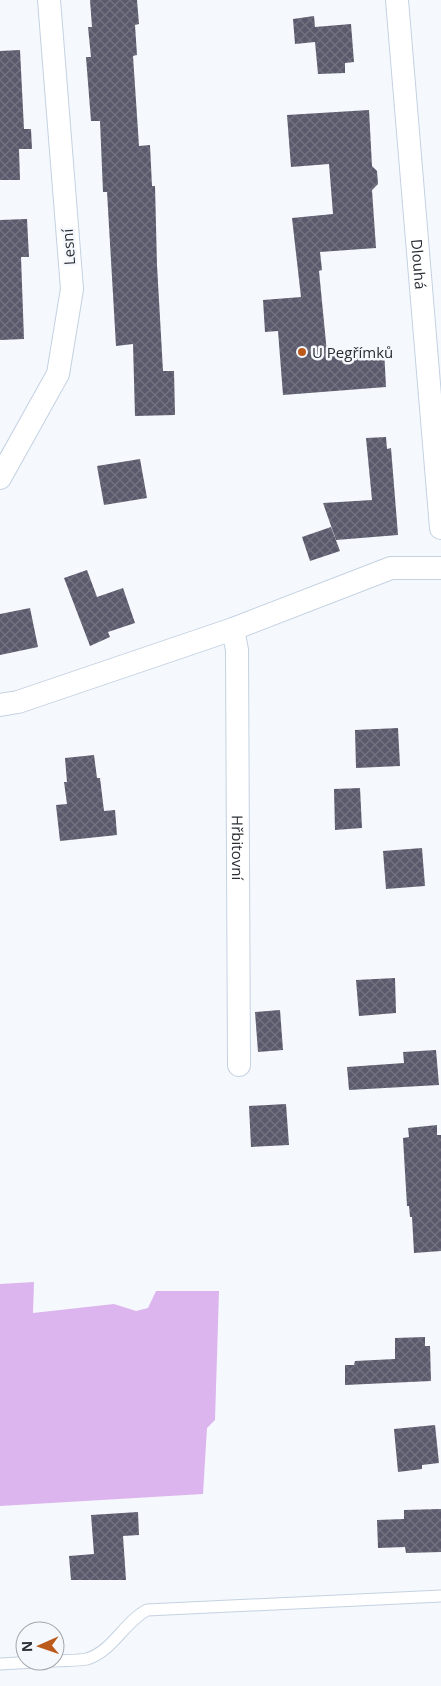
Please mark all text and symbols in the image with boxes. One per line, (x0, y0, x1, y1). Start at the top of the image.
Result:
street label: Lesní (57, 227, 79, 266)
street label: Dlouhá (407, 238, 431, 290)
place label: U Pegřímků (312, 342, 393, 362)
marker: U Pegřímků (296, 346, 308, 358)
street label: Hřbitovní (228, 815, 248, 881)
north arrow (15, 1621, 65, 1671)
text: N (17, 1640, 36, 1652)

